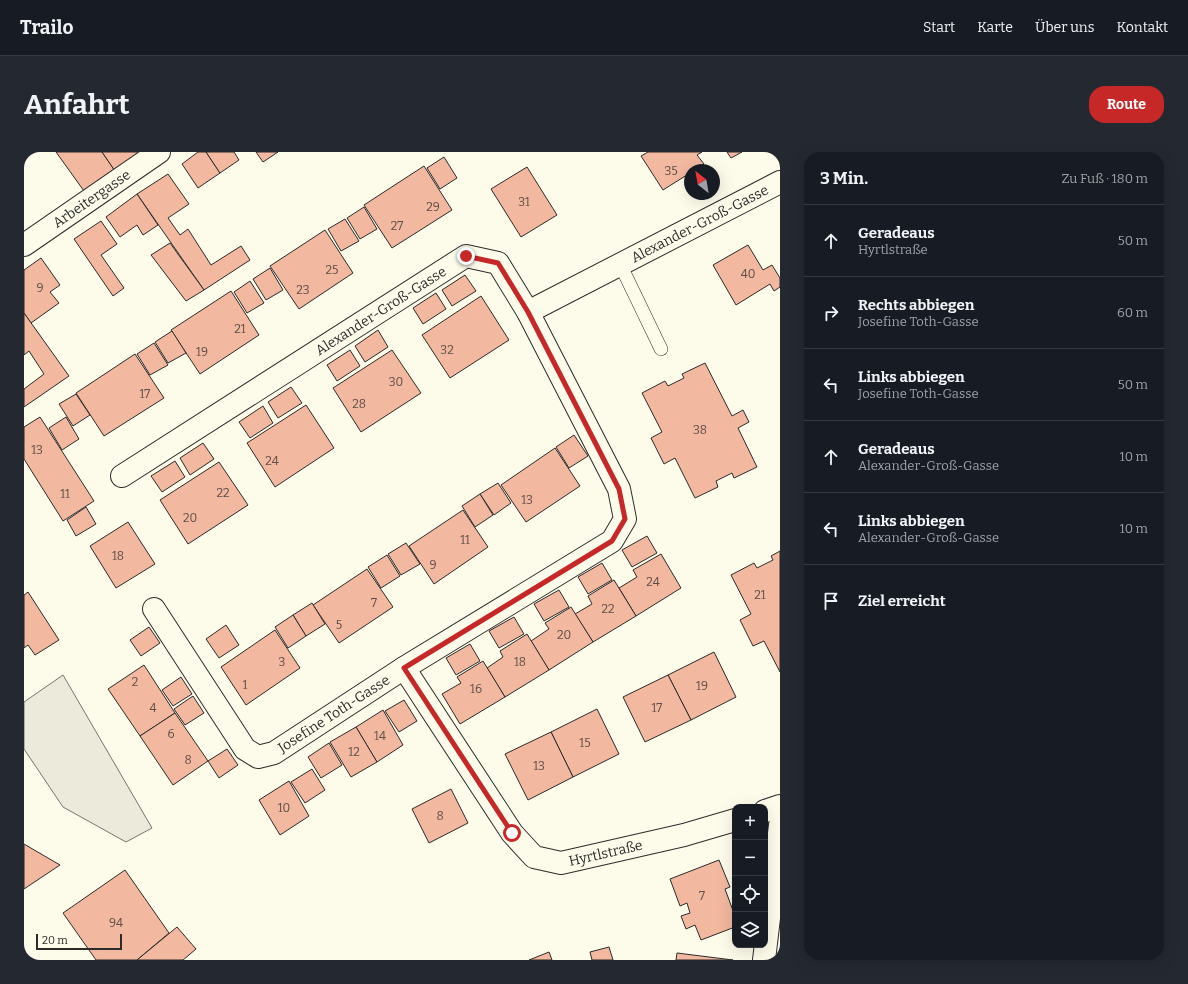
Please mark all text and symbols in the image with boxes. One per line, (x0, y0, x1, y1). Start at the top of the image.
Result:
text: Trailo (20, 16, 73, 39)
text: Start (923, 19, 955, 36)
text: Karte (977, 19, 1013, 36)
text: Über uns (1035, 19, 1094, 36)
text: Kontakt (1116, 19, 1168, 36)
button: Route (1089, 86, 1164, 123)
text: Anfahrt (24, 88, 130, 121)
house number: 35 (664, 164, 678, 178)
north arrow (684, 164, 720, 200)
street label: Arbeitergasse (49, 166, 134, 231)
text: 3 Min. (820, 168, 868, 189)
text: Zu Fuß · 180 m (1062, 171, 1148, 186)
street label: Alexander-Groß-Gasse (628, 181, 771, 266)
house number: 31 (518, 195, 530, 209)
house number: 29 (426, 200, 440, 214)
house number: 27 (391, 219, 403, 233)
text: Geradeaus (858, 224, 935, 242)
icon: ahead (820, 230, 842, 252)
text: 50 m (1118, 233, 1148, 248)
text: Hyrtlstraße (858, 242, 928, 257)
route end (457, 247, 475, 265)
street label: Alexander-Groß-Gasse (312, 262, 449, 359)
house number: 25 (326, 263, 338, 277)
house number: 40 (741, 267, 755, 281)
house number: 9 (36, 281, 44, 295)
house number: 23 (296, 283, 310, 297)
text: Rechts abbiegen (858, 296, 974, 314)
icon: right (820, 302, 842, 324)
text: 60 m (1117, 305, 1148, 320)
text: Josefine Toth-Gasse (858, 314, 979, 329)
house number: 21 (234, 322, 246, 336)
house number: 32 (440, 343, 454, 357)
house number: 19 (196, 345, 208, 359)
text: Links abbiegen (858, 368, 965, 386)
icon: left (820, 374, 842, 396)
house number: 30 (389, 375, 403, 389)
text: 50 m (1118, 377, 1148, 392)
text: Josefine Toth-Gasse (858, 386, 979, 401)
house number: 17 (140, 387, 150, 401)
house number: 28 (352, 397, 366, 411)
house number: 38 (693, 423, 707, 437)
text: Geradeaus (858, 440, 935, 458)
house number: 13 (31, 443, 43, 457)
icon: ahead (820, 446, 842, 468)
text: 10 m (1119, 449, 1148, 464)
house number: 24 (265, 454, 279, 468)
text: Alexander-Groß-Gasse (858, 458, 999, 473)
house number: 22 (216, 486, 230, 500)
house number: 11 (60, 487, 70, 501)
house number: 13 (521, 493, 533, 507)
house number: 20 (183, 511, 197, 525)
text: Links abbiegen (858, 512, 965, 530)
icon: left (820, 518, 842, 540)
text: 10 m (1119, 521, 1148, 536)
text: Alexander-Groß-Gasse (858, 530, 999, 545)
house number: 11 (460, 533, 470, 547)
house number: 18 (112, 549, 124, 563)
house number: 9 (429, 558, 437, 572)
house number: 24 (646, 575, 660, 589)
house number: 21 (754, 588, 766, 602)
icon: arrive (820, 590, 842, 612)
text: Ziel erreicht (858, 592, 946, 610)
house number: 7 (371, 596, 377, 610)
house number: 22 (601, 602, 615, 616)
house number: 5 (336, 618, 342, 632)
house number: 20 (557, 628, 571, 642)
house number: 3 (279, 655, 286, 669)
house number: 18 (514, 655, 526, 669)
street label: Josefine Toth-Gasse (274, 672, 393, 757)
house number: 2 (132, 675, 138, 689)
house number: 1 (243, 678, 248, 692)
house number: 19 (696, 679, 708, 693)
house number: 16 (470, 682, 482, 696)
house number: 4 (149, 701, 157, 715)
house number: 17 (652, 701, 662, 715)
house number: 6 (167, 727, 175, 741)
house number: 14 (374, 729, 386, 743)
house number: 15 (579, 736, 591, 750)
house number: 12 (348, 745, 360, 759)
house number: 8 (184, 753, 192, 767)
house number: 13 (533, 759, 545, 773)
house number: 10 (278, 801, 290, 815)
map controls (732, 804, 768, 948)
button: + (732, 804, 768, 840)
house number: 8 (436, 809, 444, 823)
route start (503, 824, 521, 842)
street label: Hyrtlstraße (567, 836, 644, 870)
button: − (732, 840, 768, 876)
button: locate (732, 876, 768, 912)
house number: 7 (699, 889, 705, 903)
button: layers (732, 912, 768, 948)
house number: 94 (109, 916, 123, 930)
scale bar (36, 932, 122, 951)
text: 20 m (42, 934, 68, 947)

